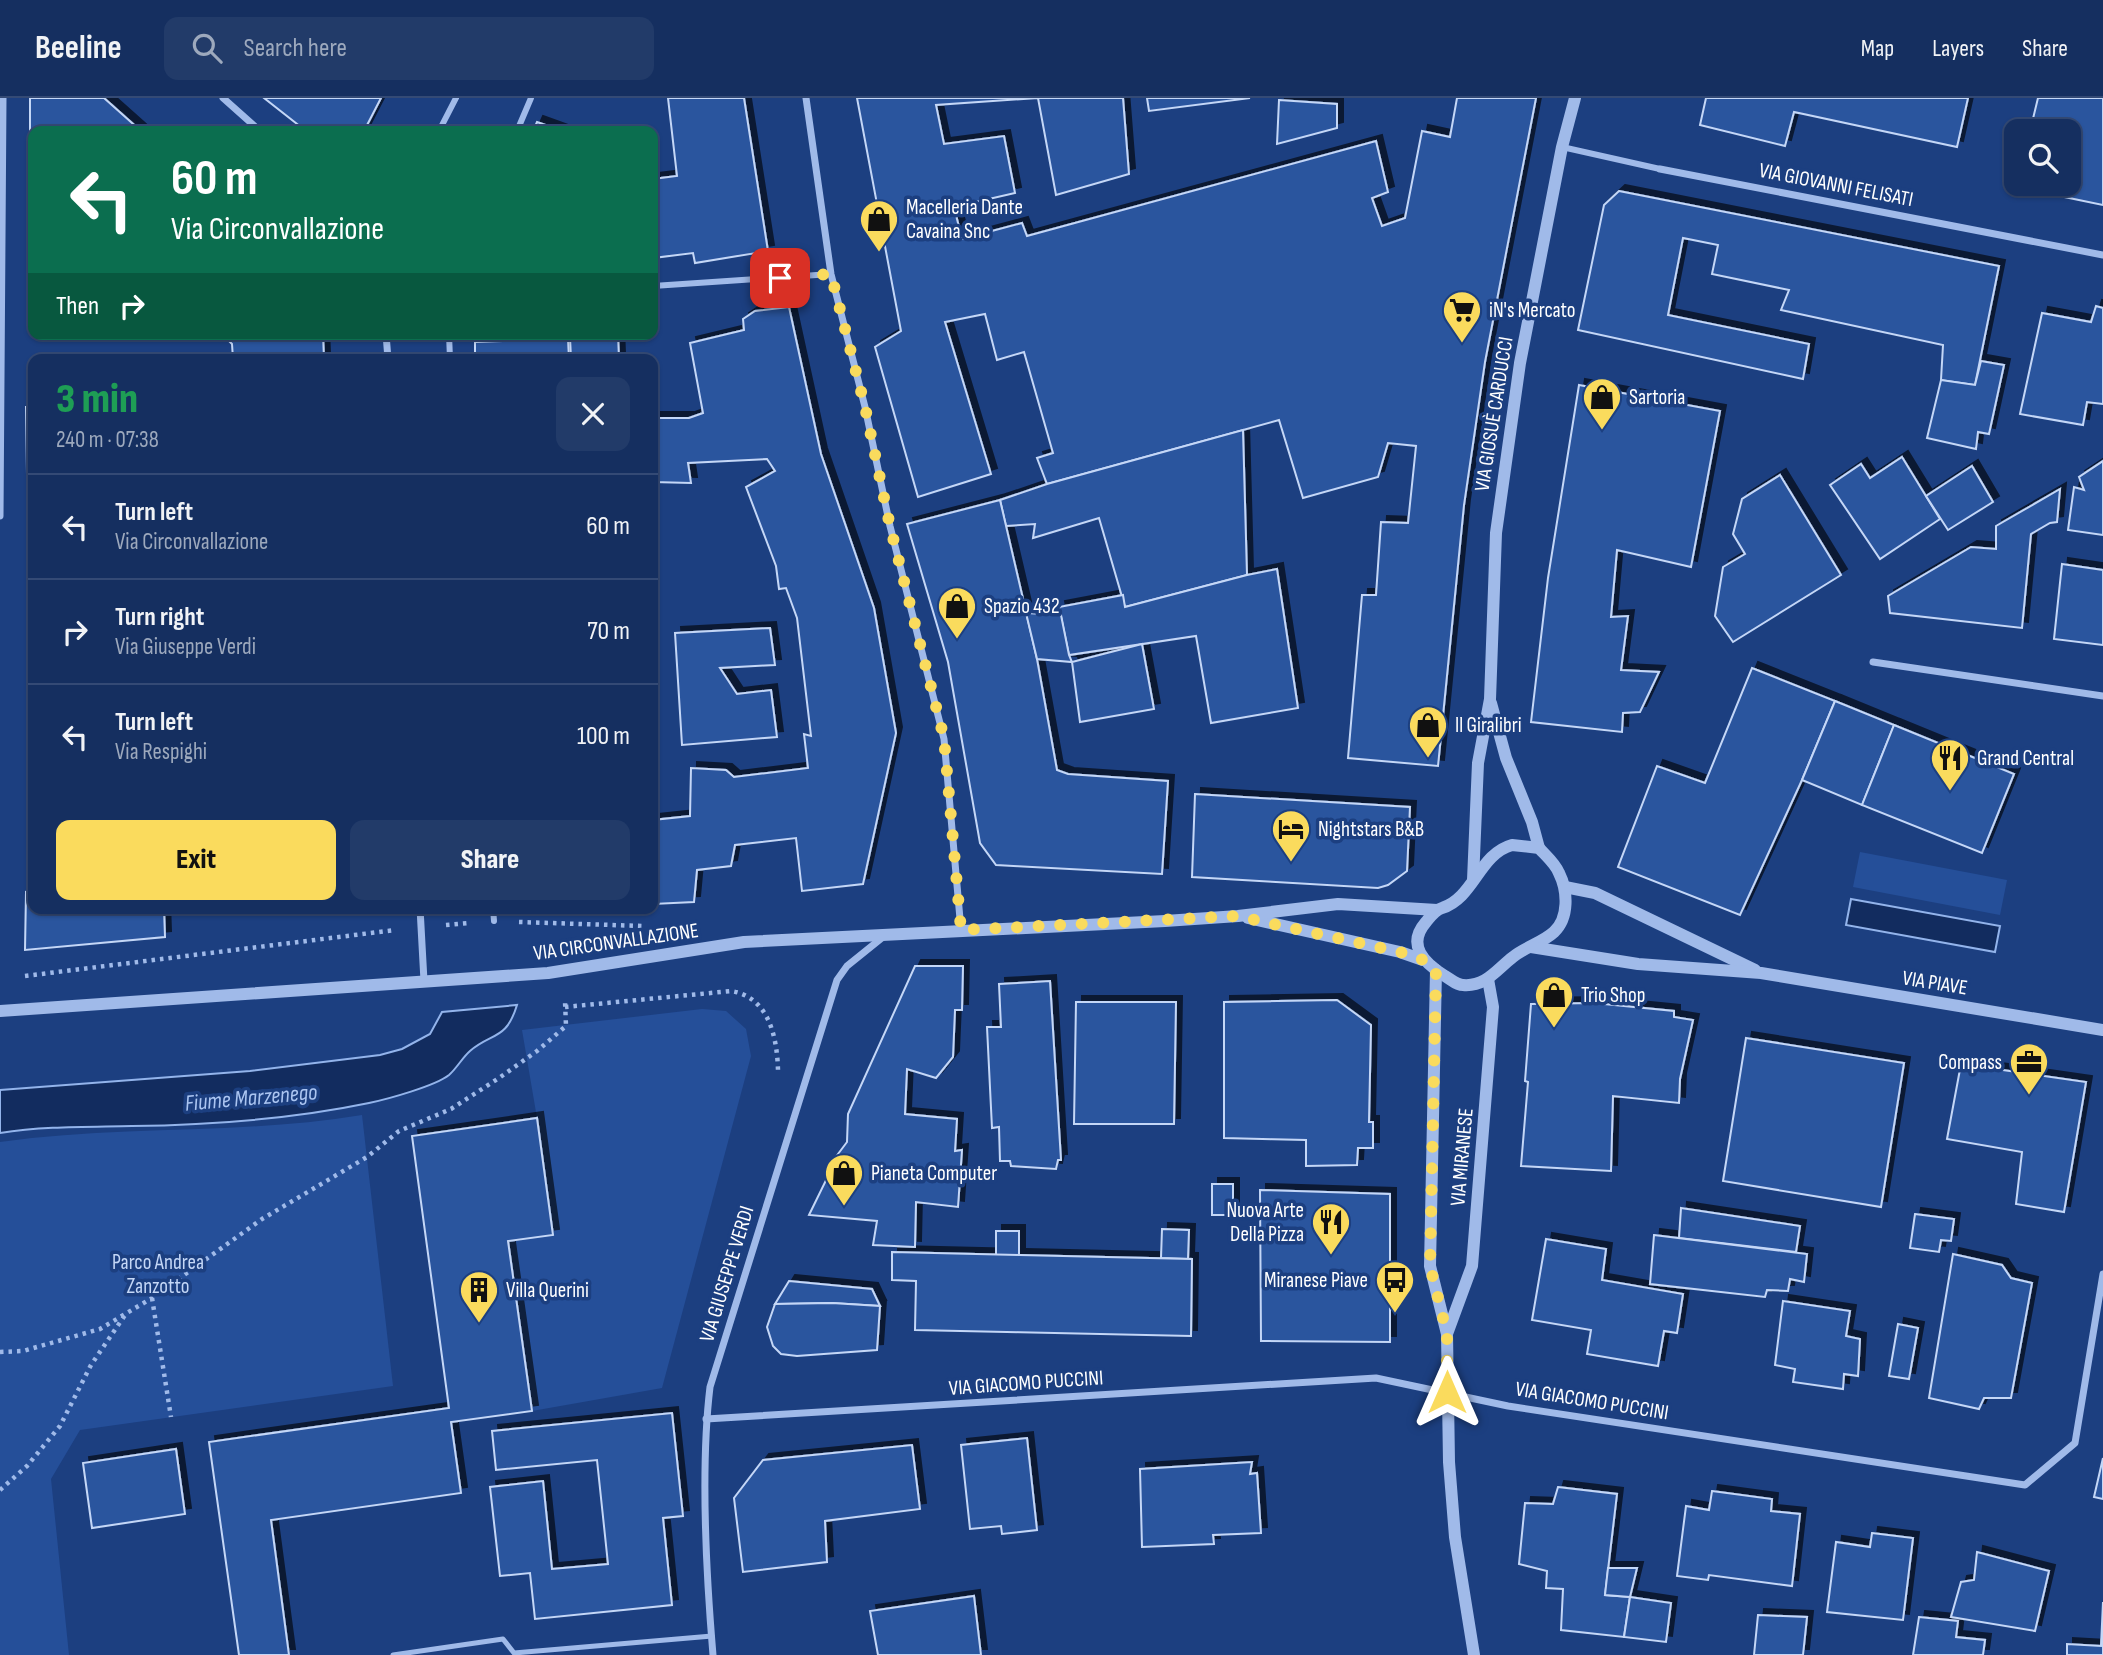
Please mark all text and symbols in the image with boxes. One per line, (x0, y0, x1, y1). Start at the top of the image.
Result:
search box (164, 17, 654, 80)
text: Beeline (35, 28, 122, 68)
icon: search (188, 29, 226, 67)
text: Search here (244, 33, 347, 64)
text: Map (1861, 34, 1894, 63)
text: Layers (1932, 34, 1984, 63)
text: Share (2022, 34, 2068, 63)
map controls (2004, 119, 2081, 196)
button: search (2004, 119, 2081, 196)
text: 60 m (171, 150, 258, 209)
icon: left (56, 154, 147, 245)
street label: VIA GIOVANNI FELISATI (1757, 158, 1915, 212)
place label: Macelleria Dante Cavaina Snc (906, 195, 1023, 244)
shop icon: Macelleria Dante Cavaina Snc (858, 198, 900, 253)
text: Via Circonvallazione (171, 210, 384, 249)
pin (750, 248, 810, 308)
icon: arrive (761, 259, 799, 297)
icon: right (113, 287, 151, 325)
supermarket icon: iN's Mercato (1441, 289, 1483, 344)
text: Then (56, 291, 99, 322)
place label: iN's Mercato (1489, 298, 1576, 323)
street label: VIA GIOSUÈ CARDUCCI (1469, 335, 1519, 493)
text: 3 min (56, 374, 138, 425)
shop icon: Sartoria (1581, 376, 1623, 431)
button: close (556, 377, 630, 451)
place label: Sartoria (1629, 385, 1685, 410)
text: 240 m · 07:38 (56, 426, 159, 454)
text: Turn left (115, 497, 193, 528)
icon: left (56, 508, 94, 546)
text: 60 m (586, 511, 630, 542)
text: Via Circonvallazione (115, 528, 268, 556)
shop icon: Spazio 432 (936, 585, 978, 640)
place label: Spazio 432 (984, 594, 1060, 619)
text: Turn right (115, 602, 204, 633)
icon: right (56, 613, 94, 651)
text: 70 m (587, 616, 630, 647)
text: Via Giuseppe Verdi (115, 633, 256, 661)
shop icon: Il Giralibri (1407, 704, 1449, 759)
text: Turn left (115, 707, 193, 738)
place label: Il Giralibri (1455, 713, 1522, 738)
icon: left (56, 718, 94, 756)
text: 100 m (577, 721, 630, 752)
restaurant icon: Grand Central (1929, 737, 1971, 792)
text: Via Respighi (115, 738, 207, 766)
place label: Grand Central (1977, 746, 2074, 771)
hotel icon: Nightstars B&B (1270, 808, 1312, 863)
place label: Nightstars B&B (1318, 817, 1424, 842)
button: Exit (56, 820, 336, 900)
button: Share (350, 820, 630, 900)
street label: VIA CIRCONVALLAZIONE (532, 918, 700, 966)
street label: VIA PIAVE (1901, 966, 1969, 1000)
shop icon: Trio Shop (1533, 974, 1575, 1029)
place label: Trio Shop (1581, 983, 1645, 1008)
office icon: Compass (2008, 1041, 2050, 1096)
place label: Compass (1938, 1050, 2002, 1075)
water label: Fiume Marzenego (184, 1078, 319, 1118)
street label: VIA MIRANESE (1445, 1107, 1479, 1207)
shop icon: Pianeta Computer (823, 1152, 865, 1207)
place label: Pianeta Computer (871, 1161, 997, 1186)
place label: Nuova Arte Della Pizza (1226, 1198, 1304, 1247)
restaurant icon: Nuova Arte Della Pizza (1310, 1201, 1352, 1256)
street label: VIA GIUSEPPE VERDI (694, 1203, 760, 1345)
park label: Parco Andrea Zanzotto (112, 1250, 204, 1299)
bus stop icon: Miranese Piave (1374, 1259, 1416, 1314)
place label: Miranese Piave (1264, 1268, 1368, 1293)
building icon: Villa Querini (458, 1269, 500, 1324)
place label: Villa Querini (506, 1278, 589, 1303)
position arrow (1410, 1355, 1484, 1429)
street label: VIA GIACOMO PUCCINI (948, 1365, 1104, 1401)
street label: VIA GIACOMO PUCCINI (1514, 1377, 1670, 1425)

